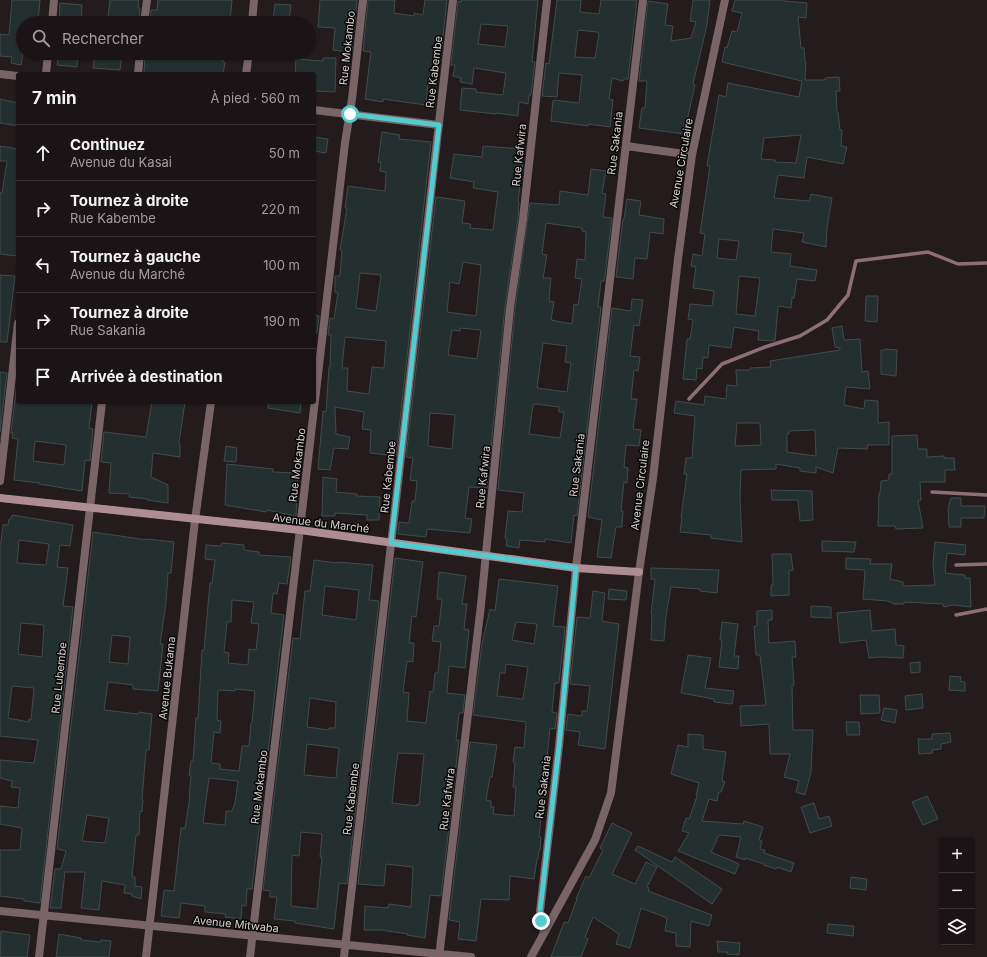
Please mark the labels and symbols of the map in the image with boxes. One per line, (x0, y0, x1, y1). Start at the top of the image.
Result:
street label: Rue Mokambo (336, 10, 358, 86)
street label: Rue Kabembe (423, 35, 445, 109)
route start (341, 105, 359, 123)
street label: Rue Sakania (604, 110, 626, 176)
street label: Avenue Circulaire (666, 117, 696, 209)
street label: Rue Kafwira (509, 123, 529, 187)
street label: Rue Mokambo (285, 427, 309, 503)
street label: Rue Sakania (566, 432, 588, 498)
street label: Avenue Circulaire (628, 439, 652, 531)
street label: Rue Kabembe (377, 440, 399, 514)
street label: Rue Kafwira (473, 445, 493, 509)
street label: Avenue du Marché (272, 510, 370, 536)
street label: Avenue Bukama (156, 636, 178, 720)
street label: Rue Lubembe (48, 642, 70, 714)
street label: Rue Mokambo (247, 749, 271, 825)
street label: Rue Sakania (532, 754, 554, 820)
street label: Rue Kabembe (340, 762, 362, 836)
street label: Rue Kafwira (436, 767, 458, 831)
route end (532, 912, 550, 930)
street label: Avenue Mitwaba (192, 913, 280, 935)

